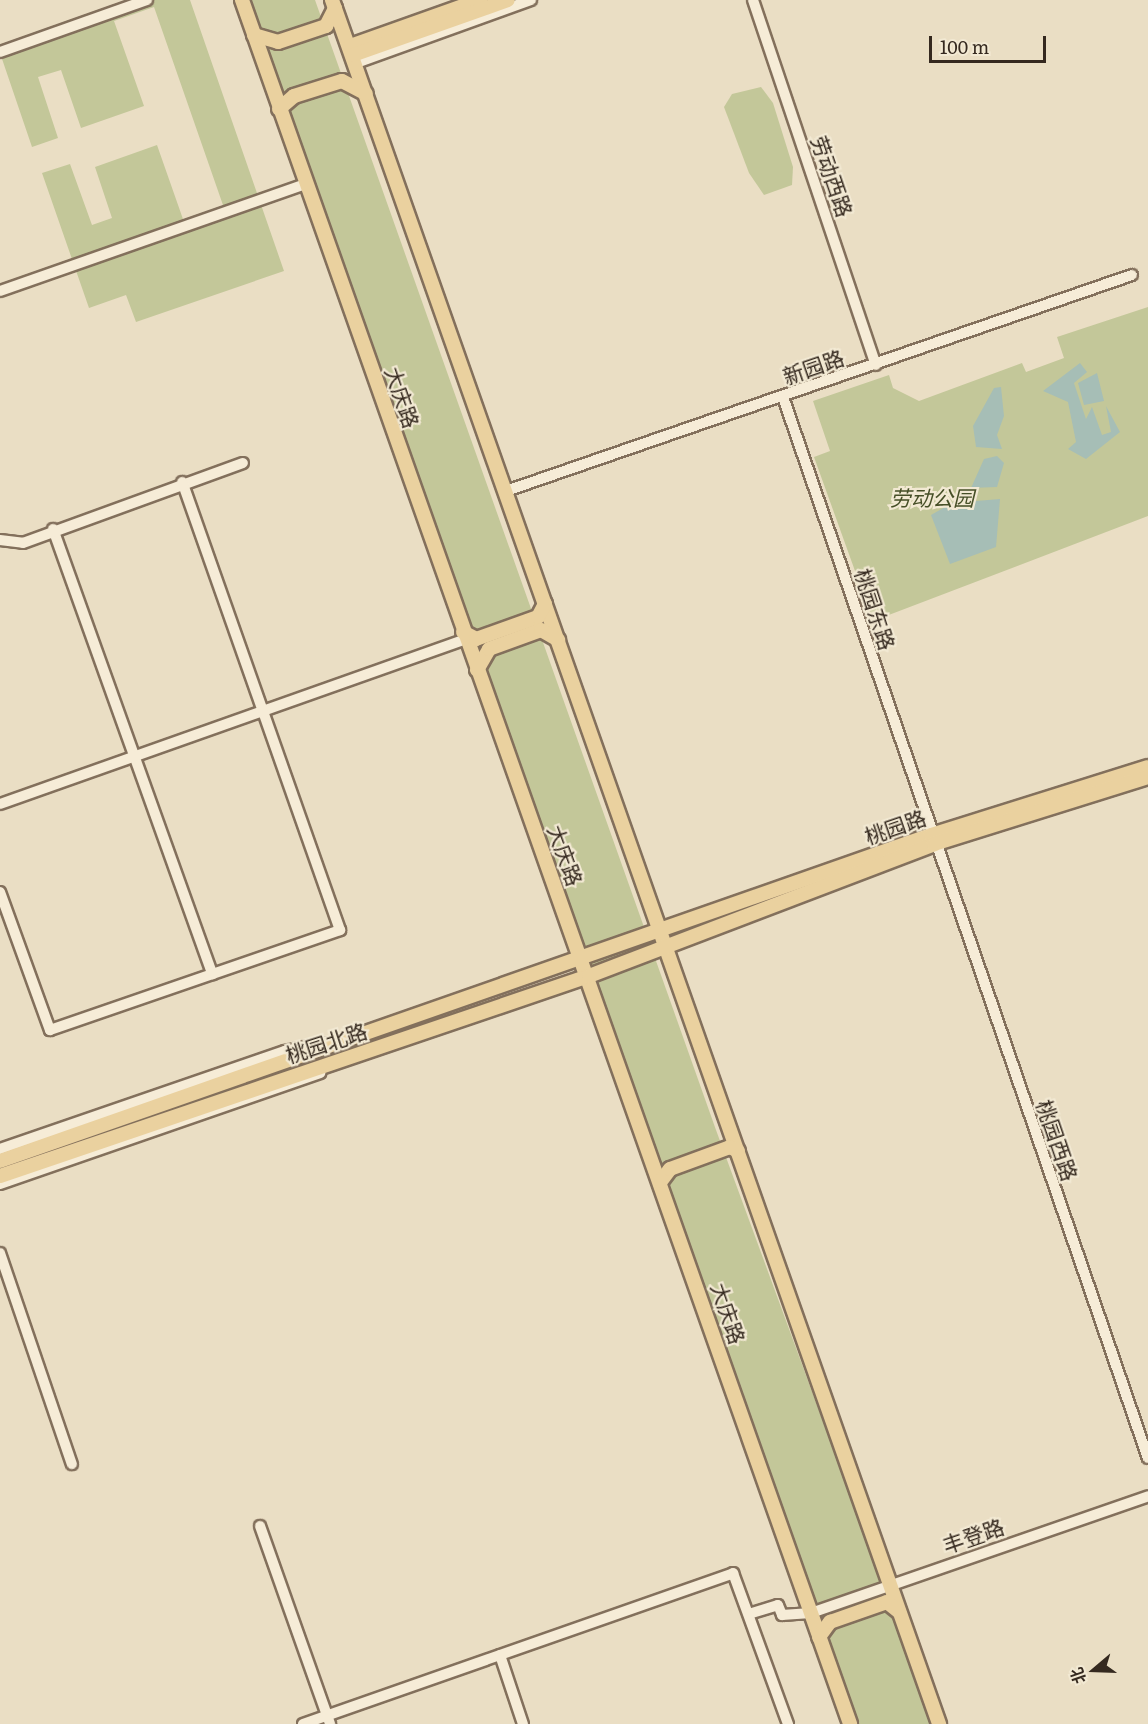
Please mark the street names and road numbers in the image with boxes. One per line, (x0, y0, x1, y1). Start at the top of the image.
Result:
street label: 劳动西路 (807, 132, 859, 220)
street label: 新园路 (779, 344, 847, 388)
street label: 大庆路 (381, 363, 425, 431)
street label: 桃园东路 (851, 565, 901, 653)
street label: 桃园路 (861, 804, 929, 848)
street label: 大庆路 (543, 821, 589, 889)
street label: 桃园北路 (282, 1017, 370, 1067)
street label: 桃园西路 (1032, 1096, 1084, 1184)
street label: 大庆路 (707, 1279, 751, 1347)
street label: 丰登路 (939, 1513, 1007, 1557)

